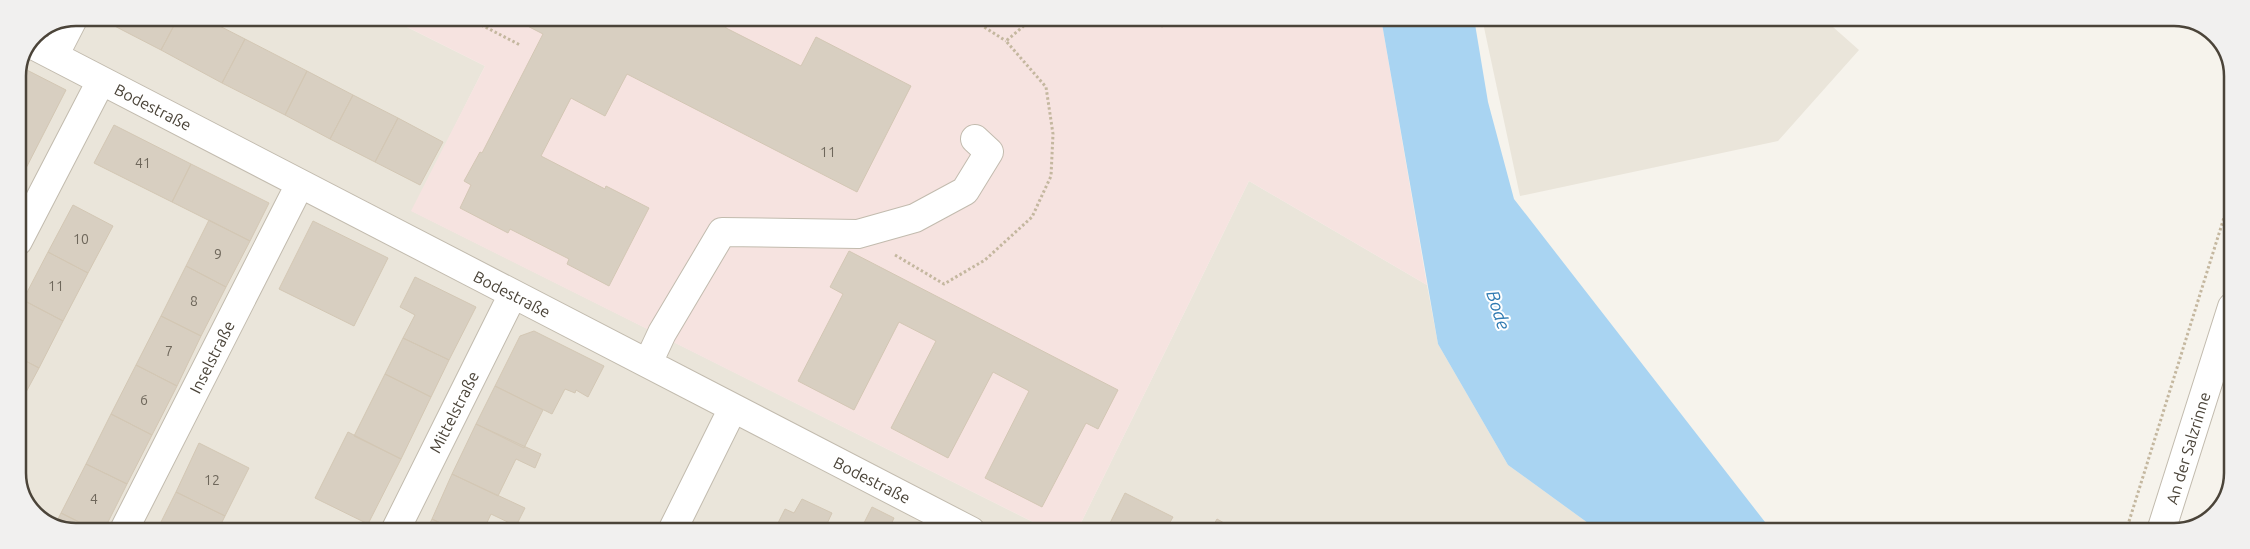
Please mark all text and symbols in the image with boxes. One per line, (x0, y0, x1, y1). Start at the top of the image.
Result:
street label: Bodestraße (112, 80, 194, 134)
house number: 11 (820, 144, 836, 160)
house number: 41 (135, 155, 151, 171)
house number: 10 (73, 231, 89, 247)
house number: 9 (214, 246, 222, 262)
street label: Bodestraße (471, 267, 553, 321)
house number: 11 (48, 278, 64, 294)
water label: Bode (1483, 288, 1515, 332)
house number: 8 (190, 293, 198, 309)
street label: Inselstraße (186, 318, 238, 396)
house number: 7 (165, 343, 173, 359)
street label: Mittelstraße (426, 368, 482, 456)
street label: An der Salzrinne (2162, 390, 2214, 506)
house number: 6 (140, 392, 148, 408)
street label: Bodestraße (831, 453, 913, 507)
house number: 12 (204, 472, 220, 488)
house number: 4 (90, 491, 98, 507)

